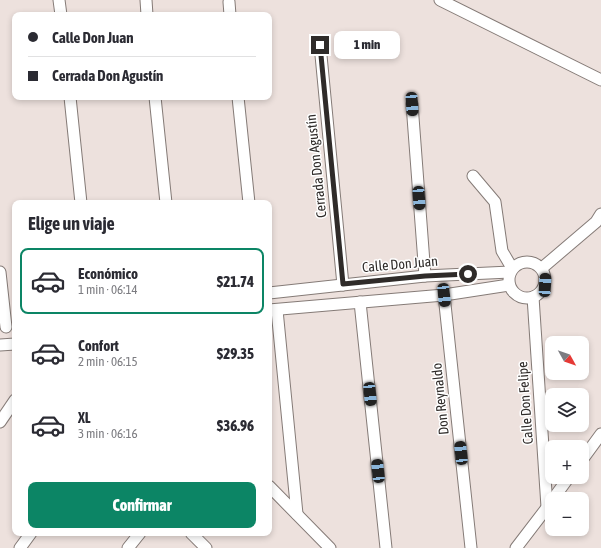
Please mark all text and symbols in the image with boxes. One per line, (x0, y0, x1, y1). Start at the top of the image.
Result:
text: Calle Don Juan (52, 29, 133, 46)
callout: 1 min (334, 31, 400, 59)
route end (311, 36, 329, 54)
text: 1 min (354, 37, 380, 52)
text: Cerrada Don Agustín (52, 67, 163, 84)
car (405, 92, 419, 116)
street label: Cerrada Don Agustín (303, 113, 329, 219)
car (412, 186, 426, 210)
text: Elige un viaje (28, 213, 115, 234)
street label: Calle Don Juan (361, 253, 439, 275)
icon: car (30, 263, 66, 299)
text: Económico (78, 265, 138, 282)
route start (459, 265, 477, 283)
text: $21.74 (217, 273, 254, 290)
car (538, 273, 552, 297)
text: 1 min · 06:14 (78, 282, 138, 297)
car (437, 282, 451, 308)
icon: car (30, 335, 66, 371)
north arrow (545, 336, 589, 380)
map controls (545, 336, 589, 536)
text: Confort (78, 337, 119, 354)
text: $29.35 (217, 345, 254, 362)
text: 2 min · 06:15 (78, 354, 138, 369)
street label: Calle Don Felipe (514, 361, 536, 445)
street label: Don Reynaldo (428, 362, 452, 436)
car (363, 381, 377, 407)
button: layers (545, 388, 589, 432)
icon: car (30, 407, 66, 443)
text: XL (78, 409, 91, 426)
text: $36.96 (217, 417, 254, 434)
text: 3 min · 06:16 (78, 426, 138, 441)
car (454, 440, 468, 466)
button: + (545, 440, 589, 484)
car (371, 458, 385, 484)
button: Confirmar (28, 482, 256, 528)
button: − (545, 492, 589, 536)

